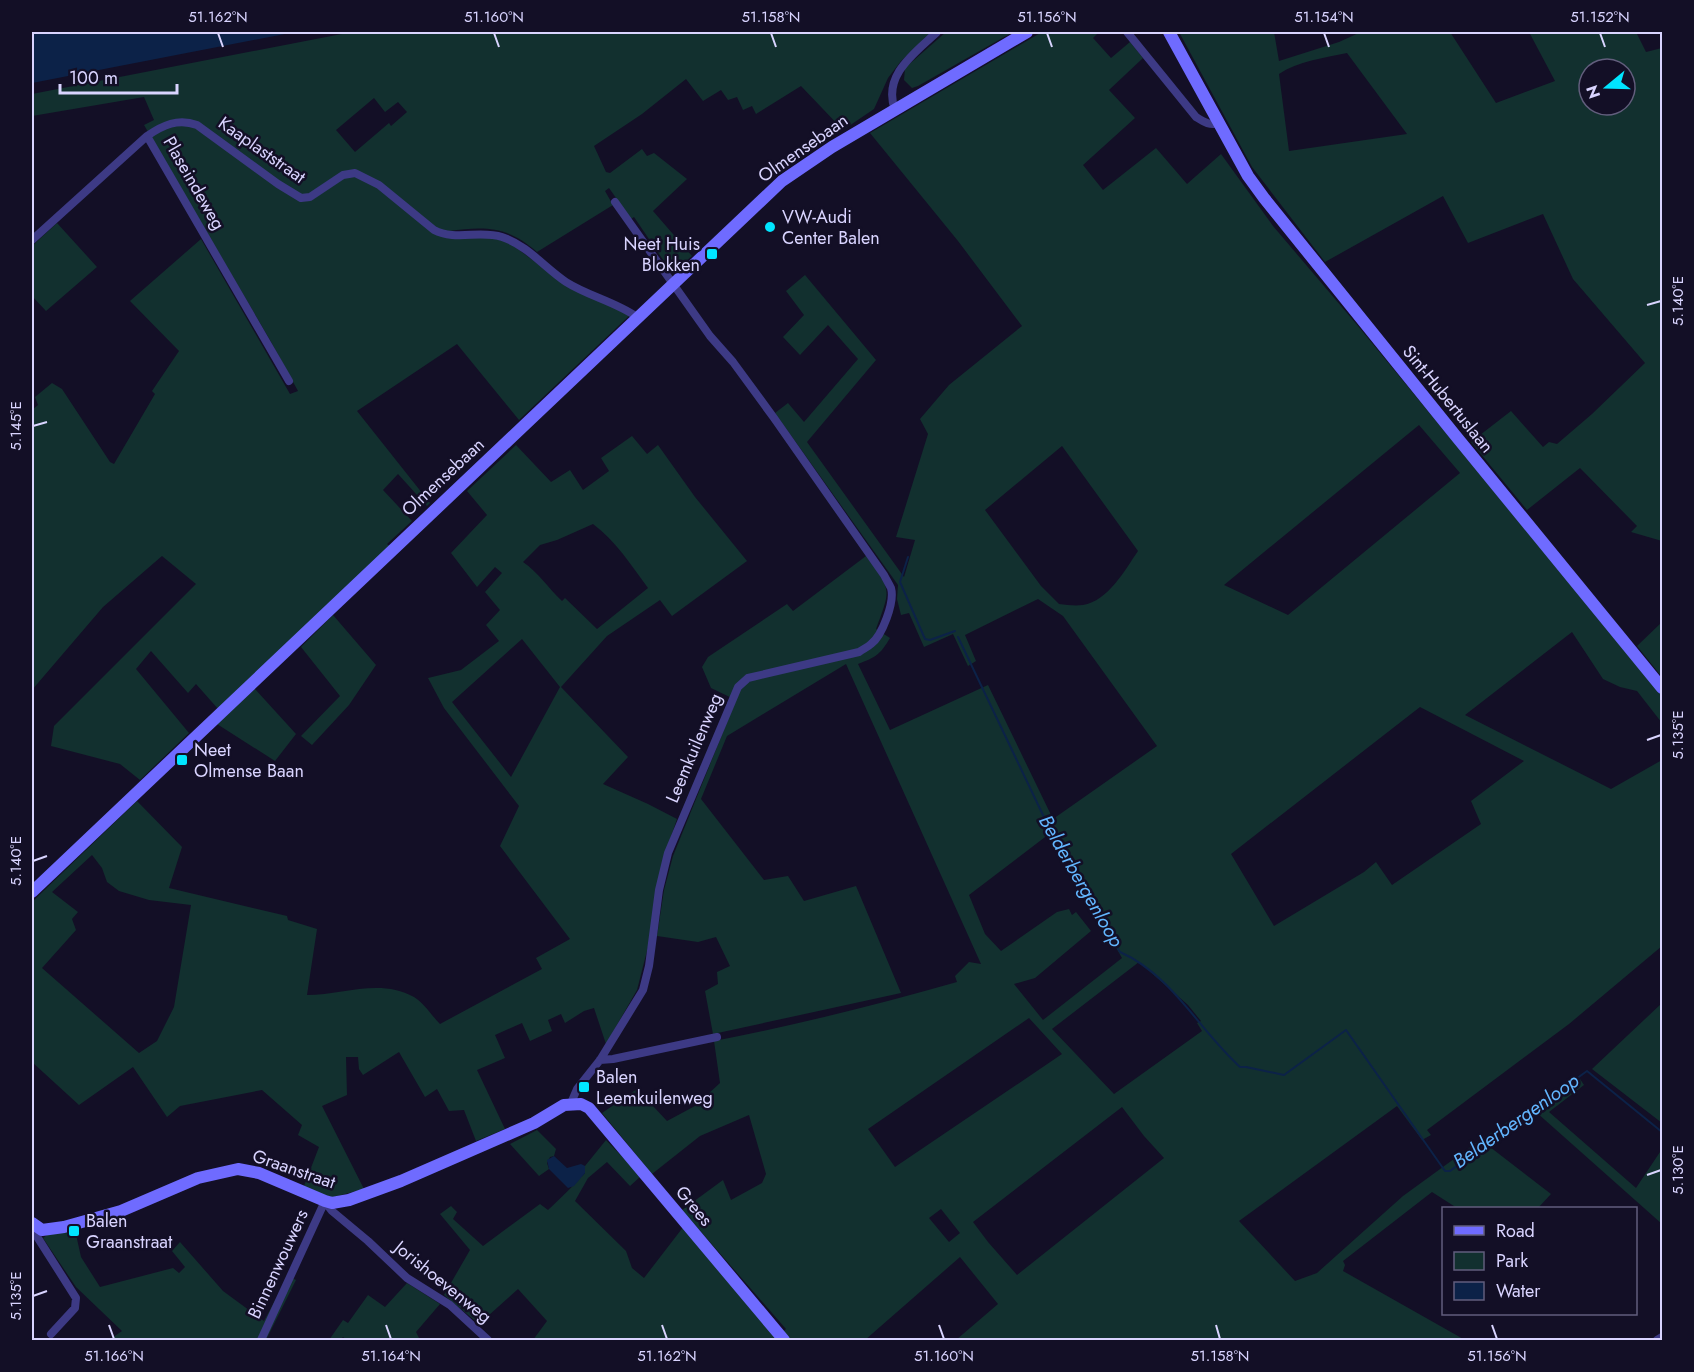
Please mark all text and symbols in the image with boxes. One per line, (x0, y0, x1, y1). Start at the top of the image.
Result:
text: 51.162°N (188, 6, 248, 28)
text: 51.160°N (464, 6, 524, 28)
text: 51.158°N (742, 6, 800, 28)
text: 51.156°N (1017, 6, 1077, 28)
text: 51.154°N (1294, 6, 1354, 28)
text: 51.152°N (1570, 6, 1630, 28)
scale bar (60, 57, 177, 95)
north arrow (1577, 57, 1637, 117)
text: 100 m (69, 65, 118, 91)
text: N (1580, 82, 1606, 101)
street label: Olmensebaan (753, 107, 853, 189)
street label: Kaaplaststraat (213, 110, 312, 190)
street label: Plaseindeweg (157, 131, 231, 235)
place label: VW-Audi Center Balen (782, 204, 880, 251)
marker: VW-Audi Center Balen (763, 220, 777, 234)
place label: Neet Huis Blokken (624, 231, 700, 278)
marker: Neet Huis Blokken (705, 247, 719, 261)
text: 5.140°E (1667, 276, 1689, 326)
street label: Sint-Hubertuslaan (1396, 340, 1500, 458)
text: 5.145°E (5, 401, 27, 451)
street label: Olmensebaan (396, 432, 490, 522)
street label: Leemkuilenweg (659, 689, 729, 807)
text: 5.135°E (1667, 711, 1689, 759)
place label: Neet Olmense Baan (194, 737, 304, 784)
marker: Neet Olmense Baan (175, 753, 189, 767)
water label: Belderbergenloop (1031, 809, 1131, 953)
text: 5.140°E (5, 836, 27, 886)
place label: Balen Leemkuilenweg (596, 1064, 713, 1111)
water label: Belderbergenloop (1447, 1067, 1585, 1175)
marker: Balen Leemkuilenweg (577, 1080, 591, 1094)
street label: Graanstraat (249, 1143, 340, 1196)
text: 5.130°E (1667, 1145, 1689, 1195)
street label: Grees (669, 1180, 719, 1232)
street label: Binnenwouwers (241, 1205, 315, 1323)
legend (1442, 1207, 1637, 1315)
place label: Balen Graanstraat (86, 1208, 173, 1255)
text: Road (1496, 1218, 1535, 1244)
marker: Balen Graanstraat (67, 1224, 81, 1238)
street label: Jorishoevenweg (387, 1233, 497, 1329)
text: Park (1496, 1248, 1528, 1274)
text: 5.135°E (5, 1272, 27, 1320)
text: Water (1496, 1278, 1541, 1304)
text: 51.166°N (84, 1345, 144, 1367)
text: 51.164°N (361, 1345, 421, 1367)
text: 51.162°N (637, 1345, 697, 1367)
text: 51.160°N (914, 1345, 974, 1367)
text: 51.158°N (1191, 1345, 1249, 1367)
text: 51.156°N (1467, 1345, 1527, 1367)

